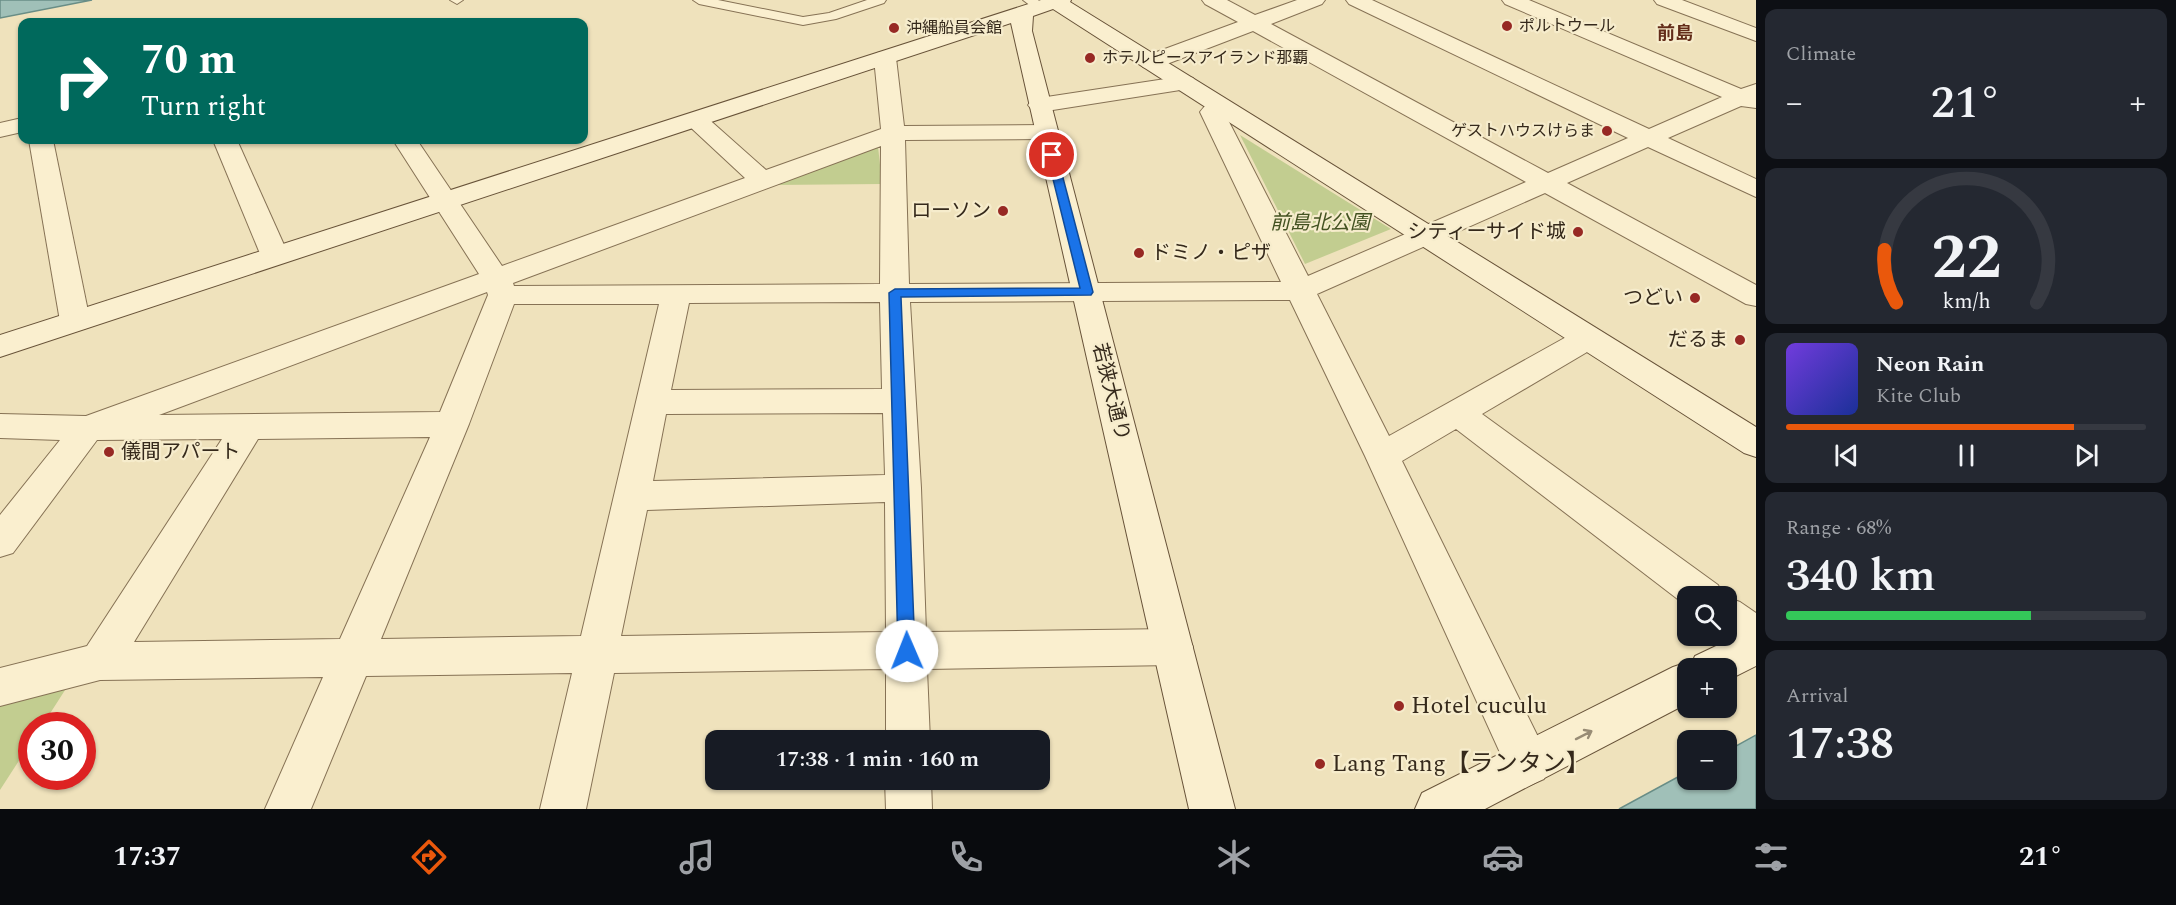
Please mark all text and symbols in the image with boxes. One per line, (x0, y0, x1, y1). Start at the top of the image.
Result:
place label: ポルトウール (1519, 14, 1615, 38)
place label: 沖縄船員会館 (906, 16, 1002, 40)
marker: ポルトウール (1500, 19, 1514, 33)
district label: 前島 (1657, 20, 1693, 47)
marker: 沖縄船員会館 (887, 21, 901, 35)
text: 70 m (141, 29, 236, 92)
text: Climate (1786, 39, 1856, 69)
icon: right (42, 42, 120, 120)
place label: ホテルピースアイランド那覇 (1102, 46, 1308, 70)
marker: ホテルピースアイランド那覇 (1083, 51, 1097, 65)
text: 21° (1931, 69, 2001, 138)
text: − (1786, 78, 1803, 128)
text: + (2130, 78, 2146, 128)
text: Turn right (141, 86, 266, 128)
place label: ゲストハウスけらま (1451, 119, 1595, 143)
marker: ゲストハウスけらま (1600, 124, 1614, 138)
pin (1026, 129, 1077, 180)
icon: arrive (1035, 138, 1068, 171)
place label: ローソン (911, 196, 991, 226)
marker: ローソン (996, 204, 1010, 218)
park label: 前島北公園 (1270, 208, 1373, 238)
text: 22 (1931, 211, 2001, 306)
place label: シティーサイド城 (1408, 217, 1566, 247)
marker: シティーサイド城 (1571, 225, 1585, 239)
place label: ドミノ・ピザ (1151, 238, 1271, 268)
marker: ドミノ・ピザ (1132, 246, 1146, 260)
place label: つどい (1623, 283, 1683, 313)
text: km/h (1942, 285, 1990, 318)
marker: つどい (1688, 291, 1702, 305)
place label: だるま (1668, 325, 1728, 355)
marker: だるま (1733, 333, 1747, 347)
street label: 若狭大通り (1084, 340, 1138, 444)
text: Neon Rain (1876, 348, 1984, 381)
text: Kite Club (1876, 381, 1961, 411)
place label: 儀間アパート (121, 437, 241, 467)
icon: previous (1830, 439, 1863, 472)
icon: pause (1950, 439, 1983, 472)
icon: next (2070, 439, 2103, 472)
marker: 儀間アパート (102, 445, 116, 459)
text: Range · 68% (1786, 513, 1891, 543)
text: 340 km (1786, 542, 1936, 611)
map controls (1677, 586, 1737, 790)
button: search (1677, 586, 1737, 646)
position arrow (875, 619, 939, 683)
button: + (1677, 658, 1737, 718)
text: Arrival (1786, 681, 1848, 711)
place label: Hotel cuculu (1411, 688, 1547, 724)
marker: Hotel cuculu (1392, 699, 1406, 713)
text: 17:38 (1786, 710, 1894, 779)
speed limit sign: 30 (18, 712, 96, 790)
one-way arrow (1574, 729, 1592, 740)
button: − (1677, 730, 1737, 790)
text: 17:38 · 1 min · 160 m (776, 743, 979, 776)
place label: Lang Tang【ランタン】 (1332, 746, 1590, 782)
marker: Lang Tang【ランタン】 (1313, 757, 1327, 771)
text: 17:37 (113, 836, 181, 878)
icon: directions (408, 836, 450, 878)
icon: music (676, 836, 718, 878)
icon: phone (945, 836, 987, 878)
icon: climate (1213, 836, 1255, 878)
icon: car (1482, 836, 1524, 878)
icon: filters (1750, 836, 1792, 878)
text: 21° (2019, 836, 2063, 878)

